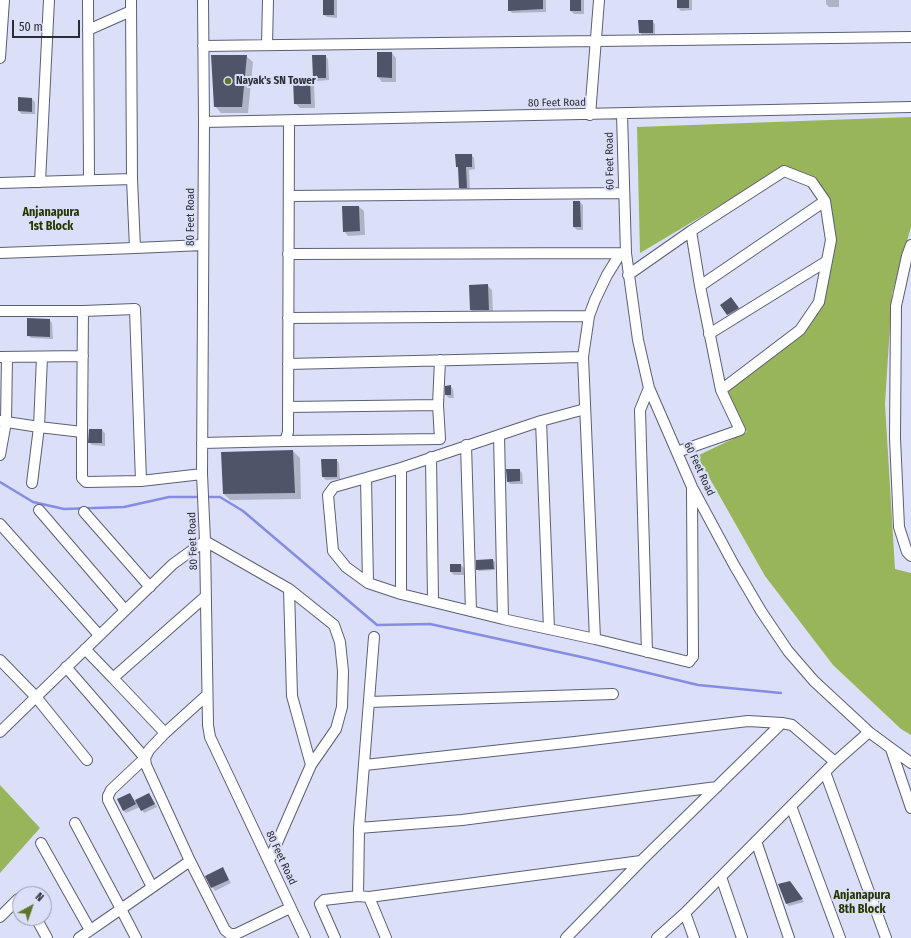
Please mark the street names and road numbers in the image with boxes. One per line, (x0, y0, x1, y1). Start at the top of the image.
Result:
street label: 80 Feet Road (528, 96, 586, 110)
street label: 60 Feet Road (603, 132, 617, 190)
street label: 80 Feet Road (184, 188, 198, 246)
street label: 60 Feet Road (681, 440, 717, 498)
street label: 80 Feet Road (185, 512, 201, 570)
street label: 80 Feet Road (263, 829, 299, 887)

